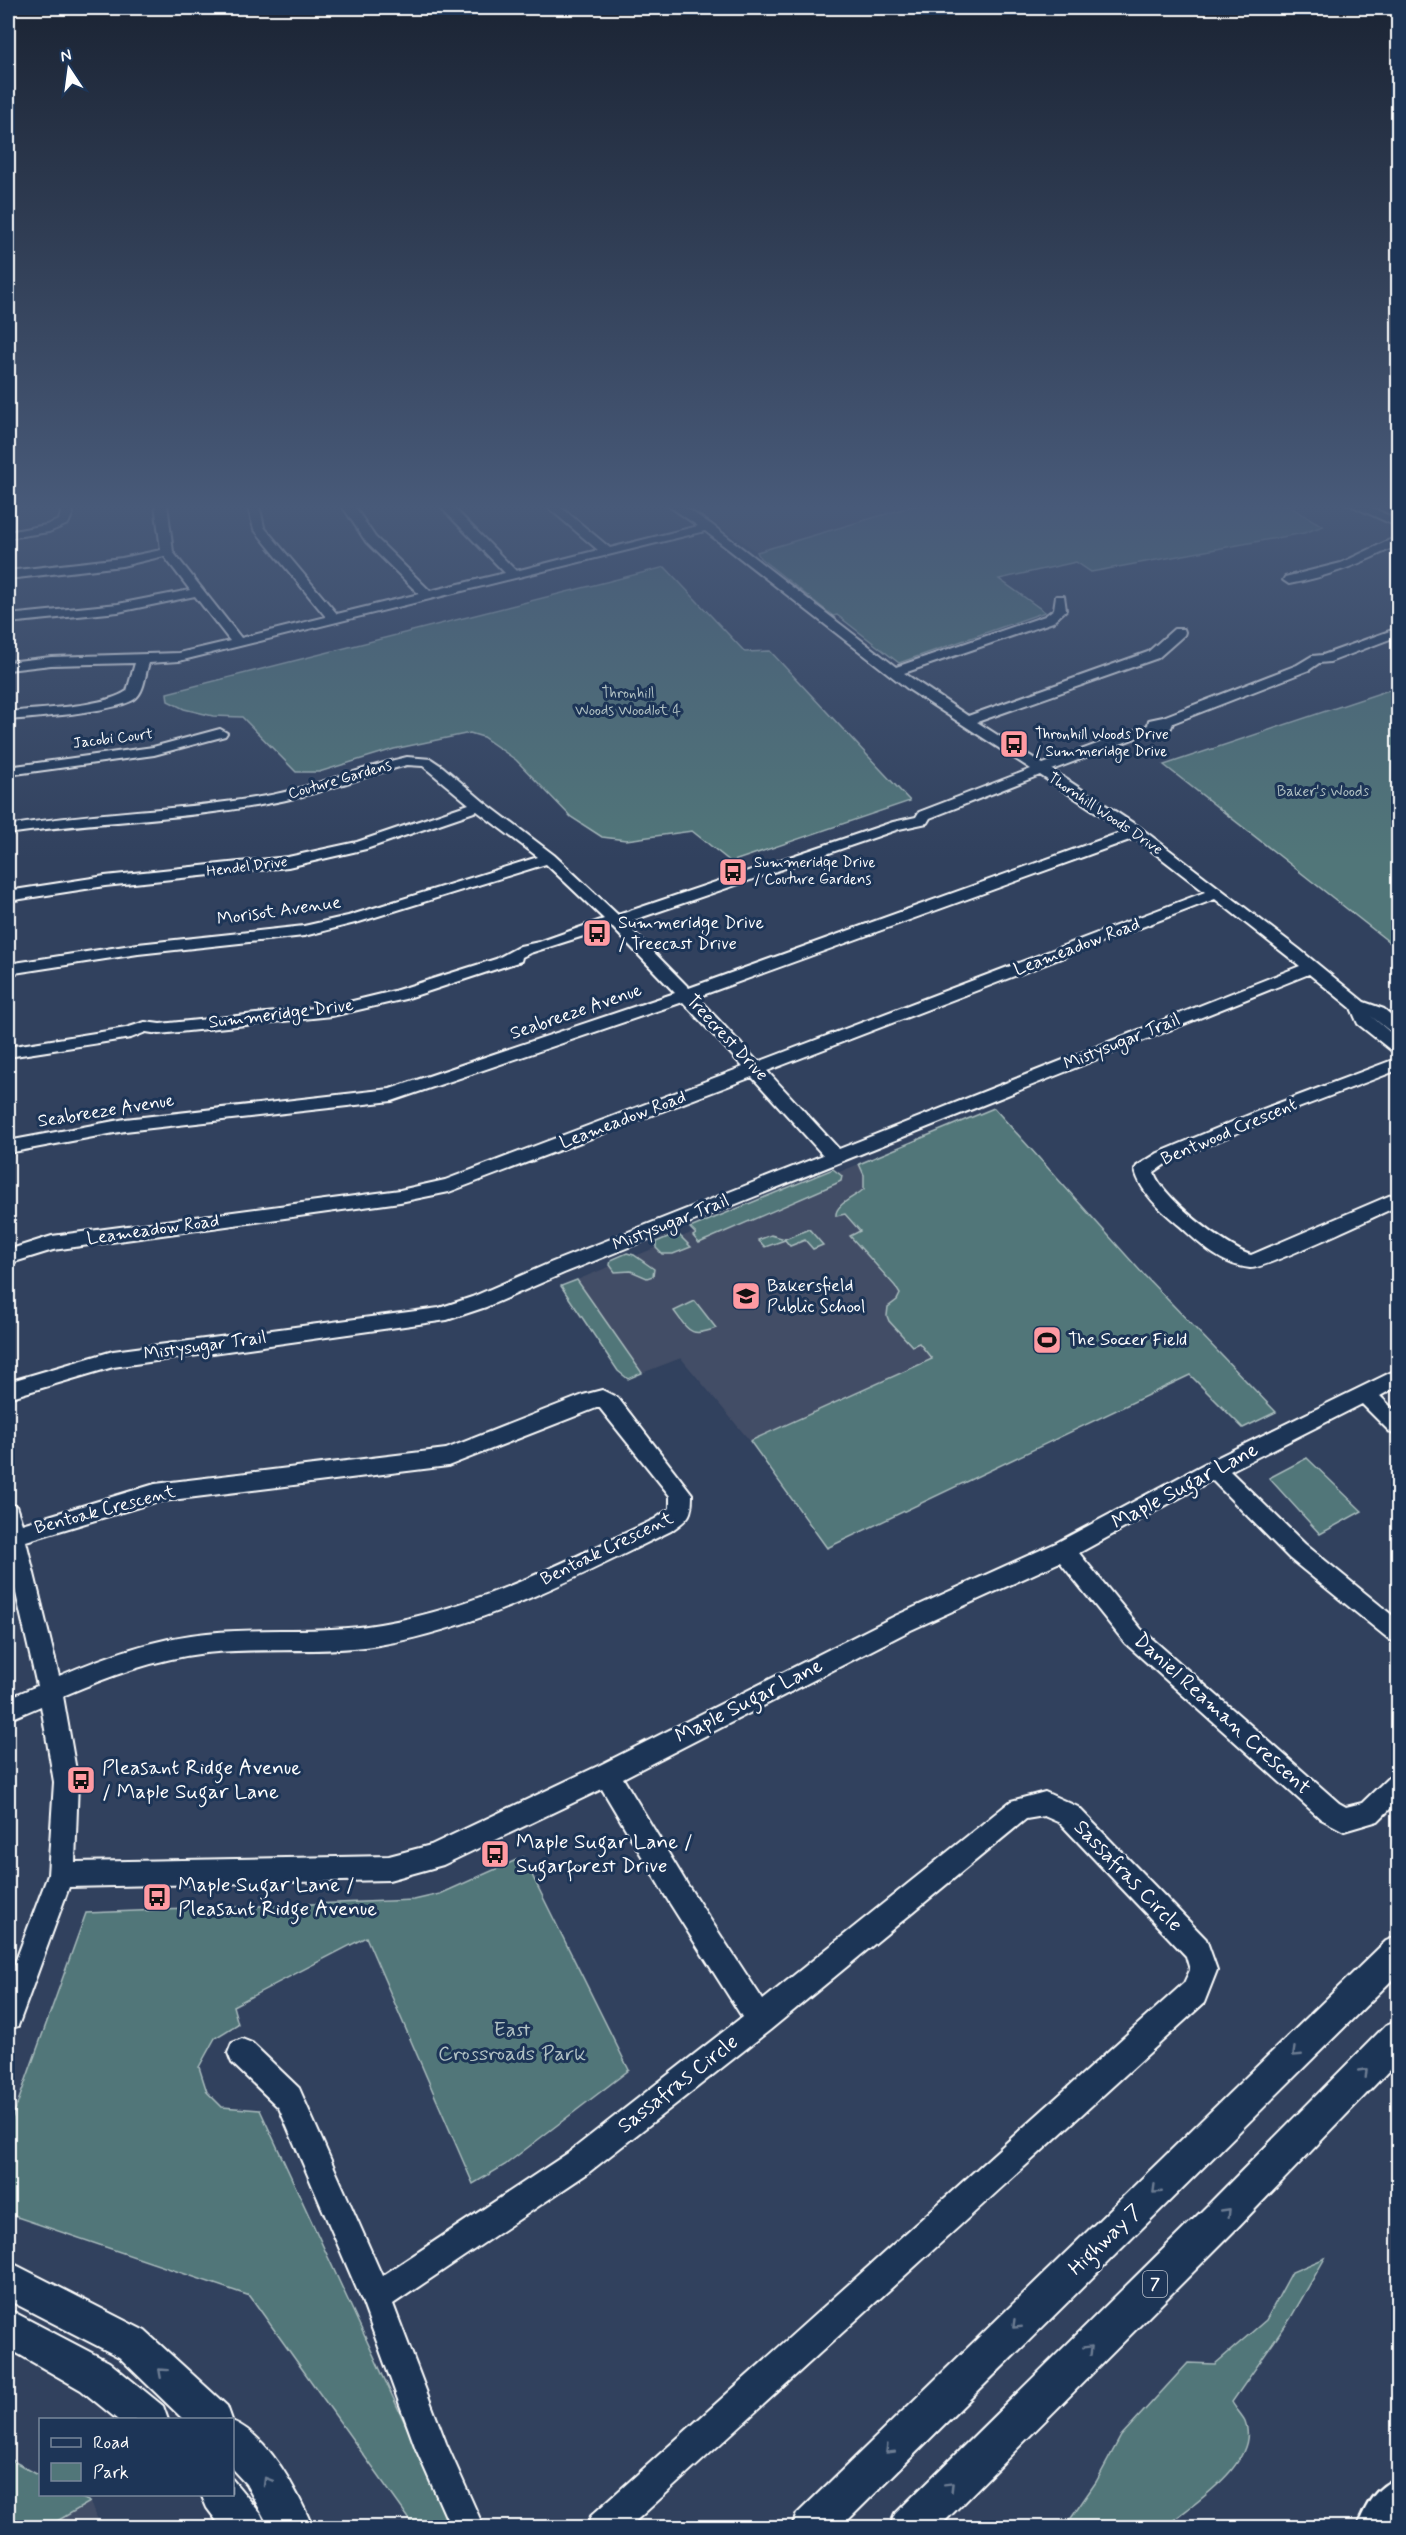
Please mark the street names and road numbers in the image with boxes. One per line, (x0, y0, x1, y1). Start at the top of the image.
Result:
street label: Jacobi Court (72, 724, 154, 754)
street label: Couture Gardens (286, 756, 394, 804)
street label: Thornhill Woods Drive (1044, 768, 1167, 860)
street label: Hendel Drive (205, 852, 289, 882)
street label: Morisot Avenue (216, 890, 343, 932)
street label: Leameadow Road (1010, 912, 1144, 982)
street label: Seabreeze Avenue (507, 978, 645, 1046)
street label: Treecrest Drive (681, 989, 773, 1087)
street label: Summeridge Drive (207, 993, 355, 1036)
street label: Mistysugar Trail (1060, 1008, 1184, 1077)
street label: Leameadow Road (556, 1085, 690, 1155)
street label: Seabreeze Avenue (36, 1088, 176, 1134)
street label: Bentwood Crescent (1157, 1092, 1301, 1171)
street label: Mistysugar Trail (609, 1189, 733, 1258)
street label: Leameadow Road (85, 1209, 221, 1251)
street label: Mistysugar Trail (142, 1326, 268, 1367)
street label: Maple Sugar Lane (1107, 1436, 1264, 1538)
street label: Bentoak Crescent (32, 1480, 179, 1540)
street label: Bentoak Crescent (537, 1506, 678, 1592)
street label: Daniel Reaman Crescent (1127, 1627, 1317, 1801)
street label: Maple Sugar Lane (670, 1652, 829, 1752)
street label: Sassafras Circle (1067, 1814, 1189, 1938)
street label: Sassafras Circle (612, 2028, 744, 2140)
street label: Highway 7 (1062, 2198, 1149, 2283)
road number: 7 (1143, 2271, 1167, 2297)

